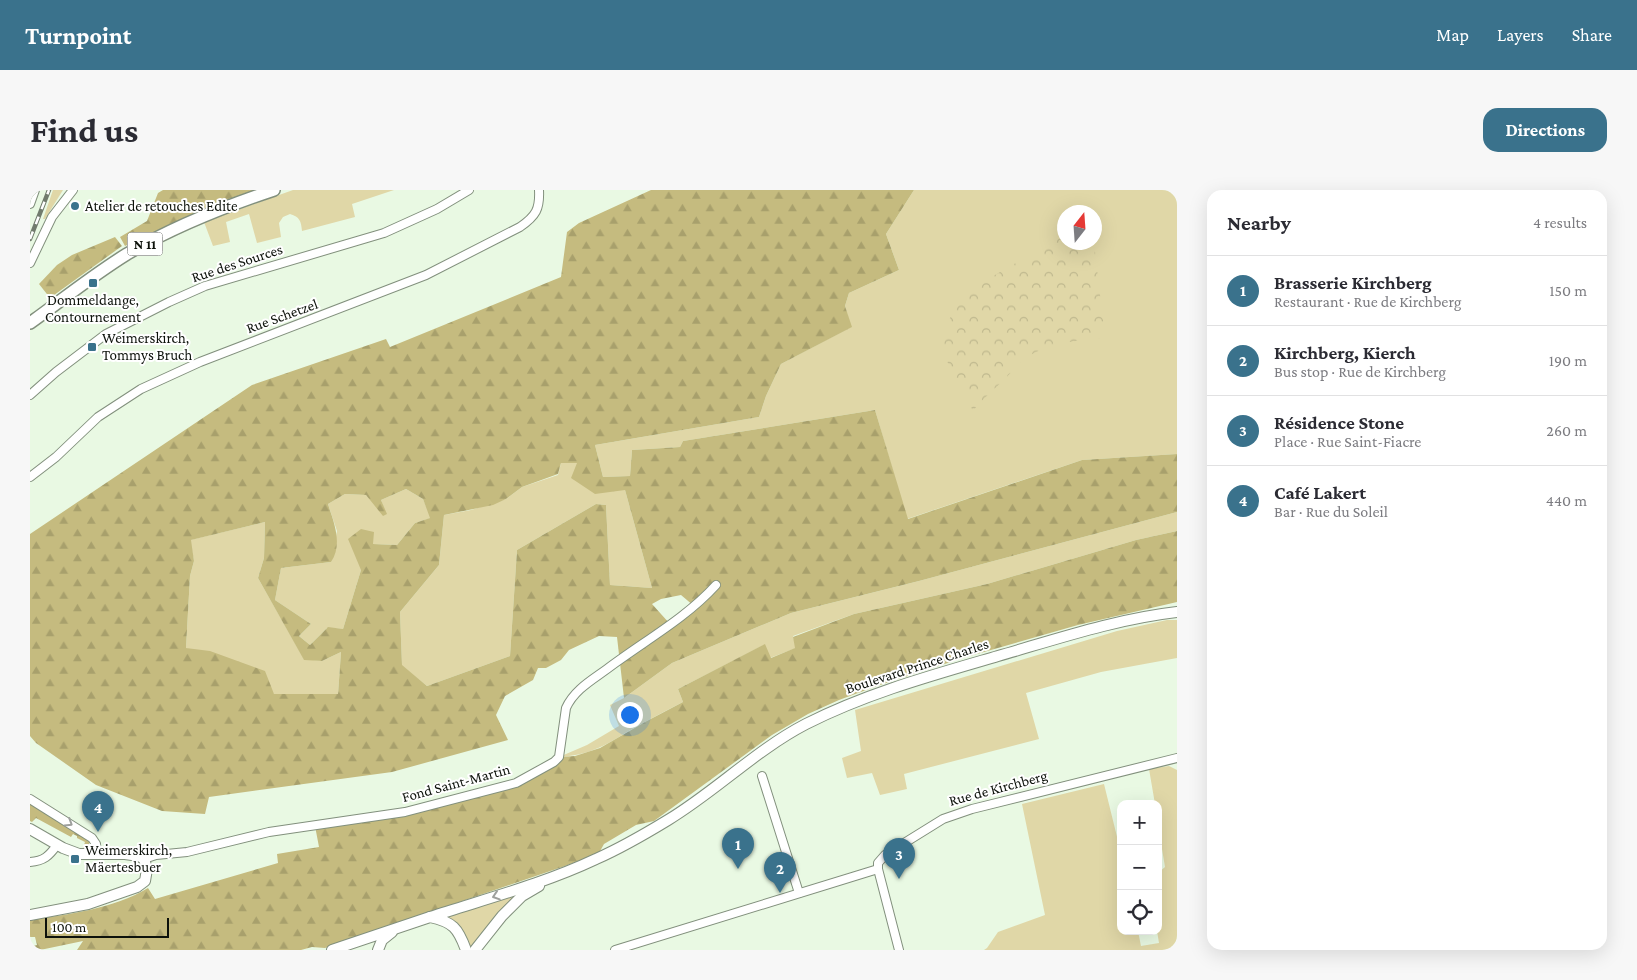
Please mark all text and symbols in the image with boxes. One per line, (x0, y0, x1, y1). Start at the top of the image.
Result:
text: Turnpoint (25, 22, 131, 49)
text: Map (1436, 25, 1469, 45)
text: Layers (1497, 25, 1544, 45)
text: Share (1572, 25, 1612, 45)
button: Directions (1483, 108, 1607, 152)
text: Find us (30, 111, 138, 150)
place label: Atelier de retouches Edite (85, 198, 238, 214)
marker: Atelier de retouches Edite (69, 200, 81, 212)
north arrow (1057, 205, 1102, 250)
text: Nearby (1227, 211, 1291, 235)
text: 4 results (1533, 214, 1587, 231)
road number: N 11 (128, 232, 162, 256)
street label: Rue des Sources (189, 241, 285, 285)
text: Brasserie Kirchberg (1274, 272, 1432, 293)
marker: Dommeldange, Contournement (87, 277, 99, 289)
text: 1 (1240, 282, 1246, 299)
text: 150 m (1549, 282, 1587, 299)
place label: Dommeldange, Contournement (45, 292, 142, 325)
text: Restaurant · Rue de Kirchberg (1274, 293, 1462, 310)
street label: Rue Schetzel (244, 296, 320, 336)
place label: Weimerskirch, Tommys Bruch (102, 330, 192, 364)
marker: Weimerskirch, Tommys Bruch (86, 341, 98, 353)
text: Kirchberg, Kierch (1274, 342, 1416, 363)
text: 2 (1239, 352, 1247, 369)
text: 190 m (1549, 352, 1587, 369)
text: Bus stop · Rue de Kirchberg (1274, 363, 1446, 380)
text: Résidence Stone (1274, 412, 1404, 433)
text: 3 (1239, 422, 1247, 439)
text: 260 m (1546, 422, 1587, 439)
text: Place · Rue Saint-Fiacre (1274, 433, 1421, 450)
text: Café Lakert (1274, 482, 1366, 503)
text: 4 (1239, 492, 1247, 509)
text: 440 m (1546, 492, 1587, 509)
text: Bar · Rue du Soleil (1274, 503, 1388, 520)
street label: Boulevard Prince Charles (843, 635, 991, 697)
your location (617, 702, 643, 728)
street label: Fond Saint-Martin (400, 761, 512, 805)
street label: Rue de Kirchberg (947, 767, 1049, 810)
pin: 4 (82, 791, 114, 832)
map controls (1117, 800, 1162, 935)
button: + (1117, 800, 1162, 845)
one-way arrow (64, 817, 73, 827)
pin: 1 (722, 828, 754, 869)
pin: 3 (883, 838, 915, 879)
place label: Weimerskirch, Mäertesbuer (85, 842, 172, 875)
button: − (1117, 845, 1162, 890)
pin: 2 (764, 852, 796, 893)
marker: Weimerskirch, Mäertesbuer (69, 853, 81, 865)
one-way arrow (492, 890, 501, 900)
button: locate (1117, 890, 1162, 935)
scale bar (45, 915, 169, 938)
text: 100 m (52, 919, 86, 935)

